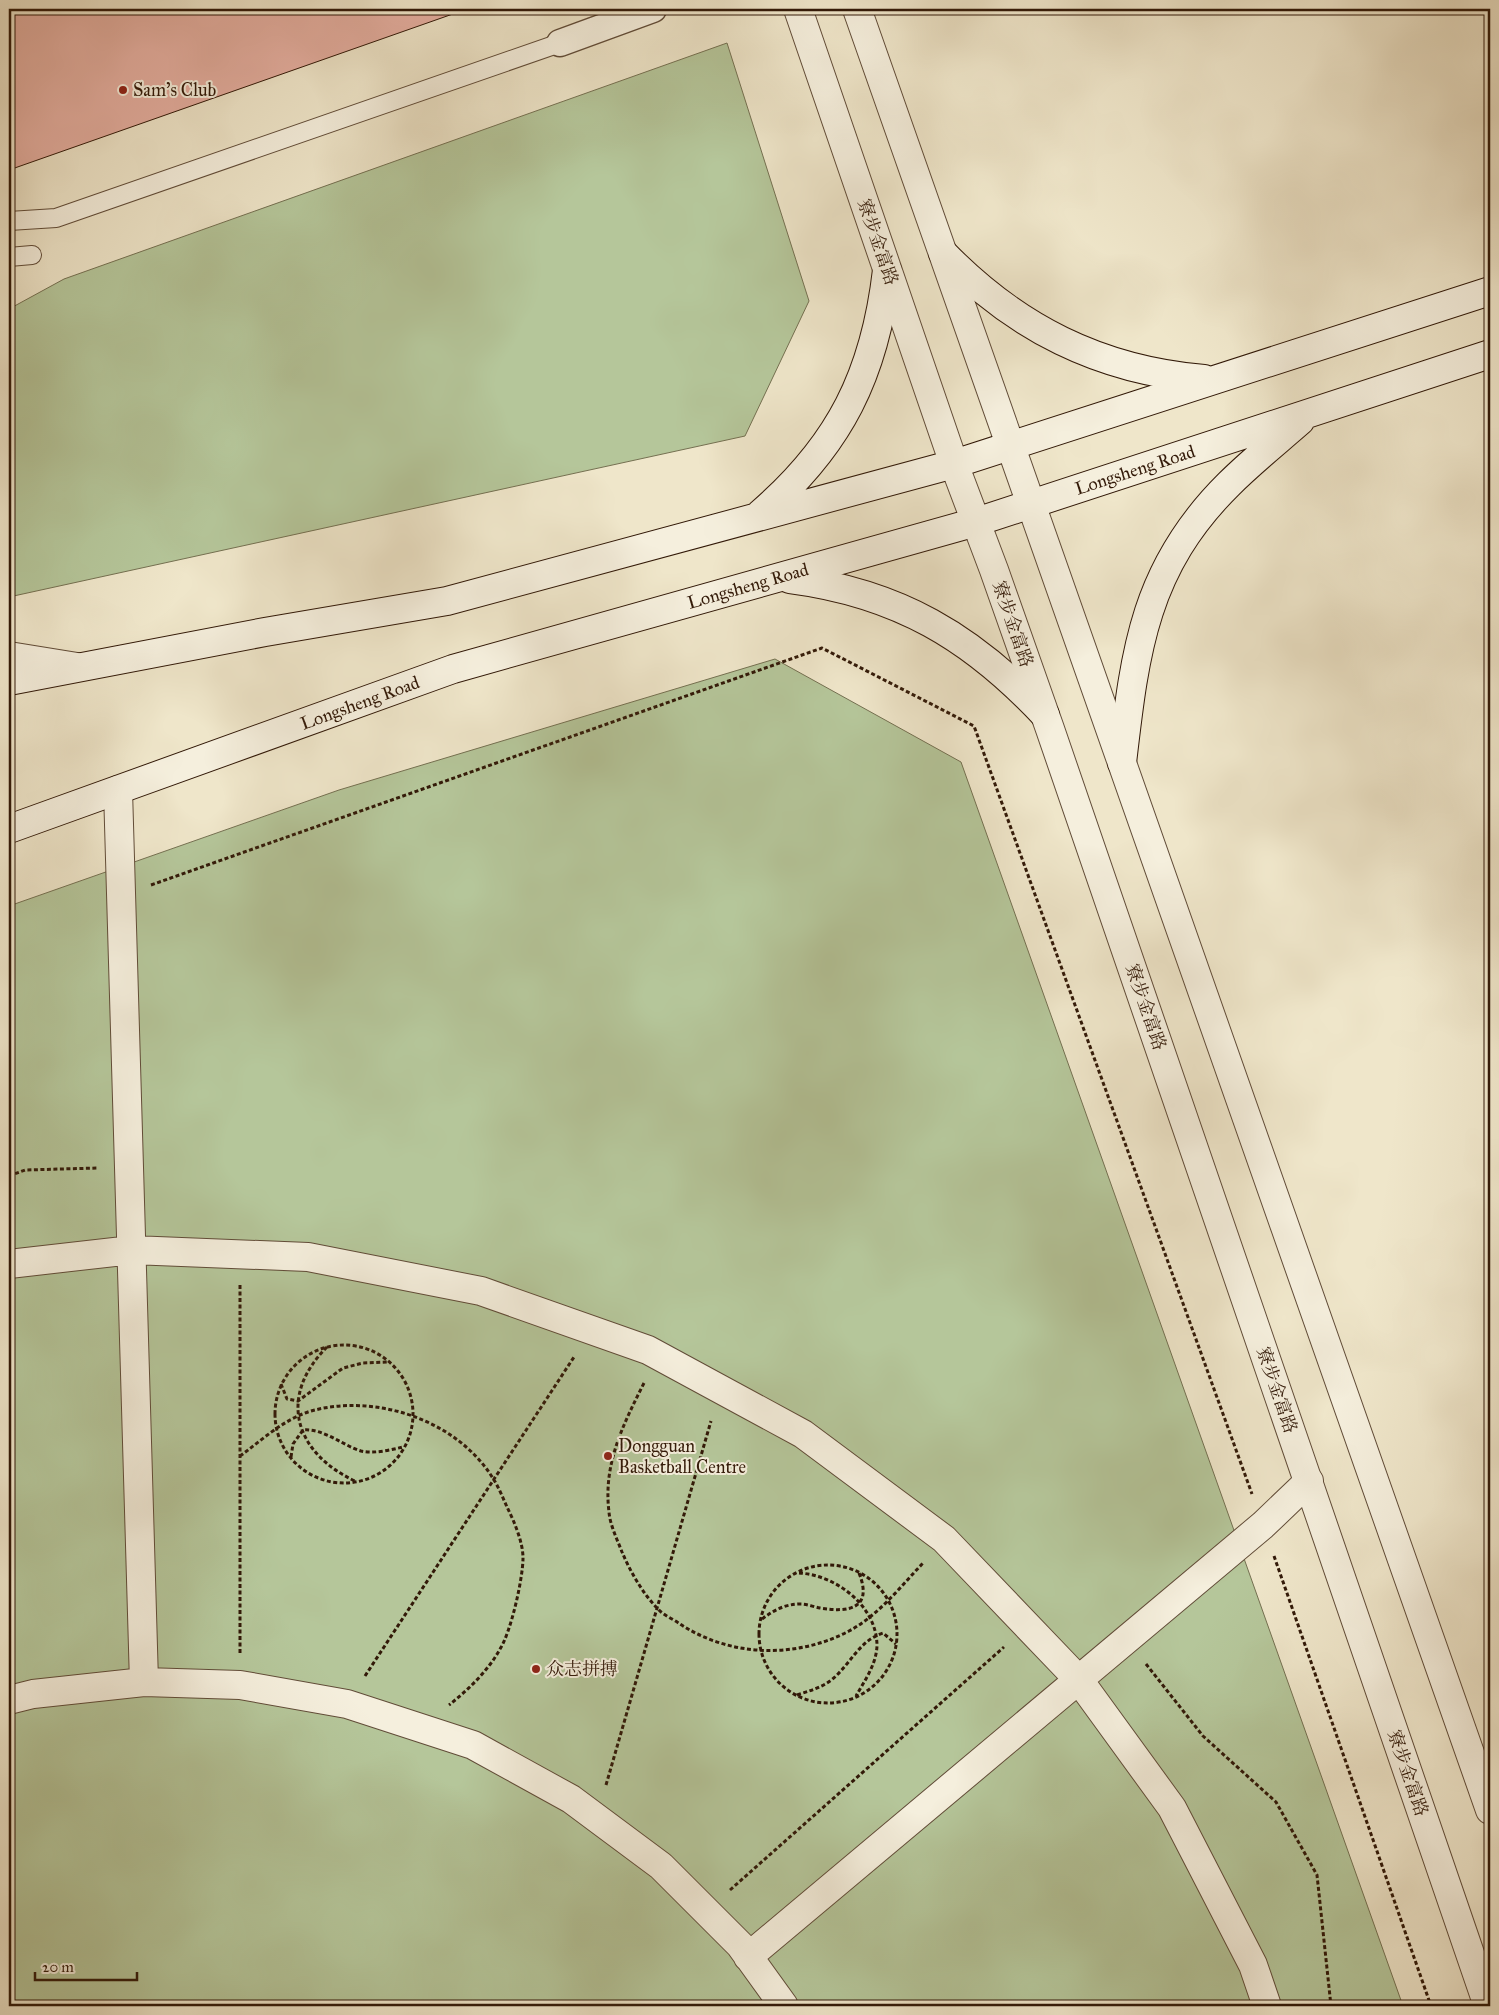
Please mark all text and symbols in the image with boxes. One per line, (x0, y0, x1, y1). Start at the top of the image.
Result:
place label: Sam's Club (133, 79, 216, 101)
marker: Sam's Club (117, 84, 129, 96)
street label: 寮步金富路 (853, 196, 903, 288)
street label: Longsheng Road (1072, 440, 1198, 501)
street label: Longsheng Road (685, 558, 811, 615)
street label: 寮步金富路 (988, 578, 1038, 670)
street label: Longsheng Road (297, 671, 423, 736)
street label: 寮步金富路 (1121, 961, 1171, 1053)
street label: 寮步金富路 (1252, 1344, 1302, 1436)
place label: Dongguan Basketball Centre (618, 1435, 746, 1478)
marker: Dongguan Basketball Centre (602, 1450, 614, 1462)
place label: 众志拼搏 (546, 1658, 618, 1680)
marker: 众志拼搏 (530, 1663, 542, 1675)
street label: 寮步金富路 (1383, 1727, 1433, 1819)
scale bar (35, 1950, 138, 1982)
text: 20 m (42, 1958, 74, 1976)

